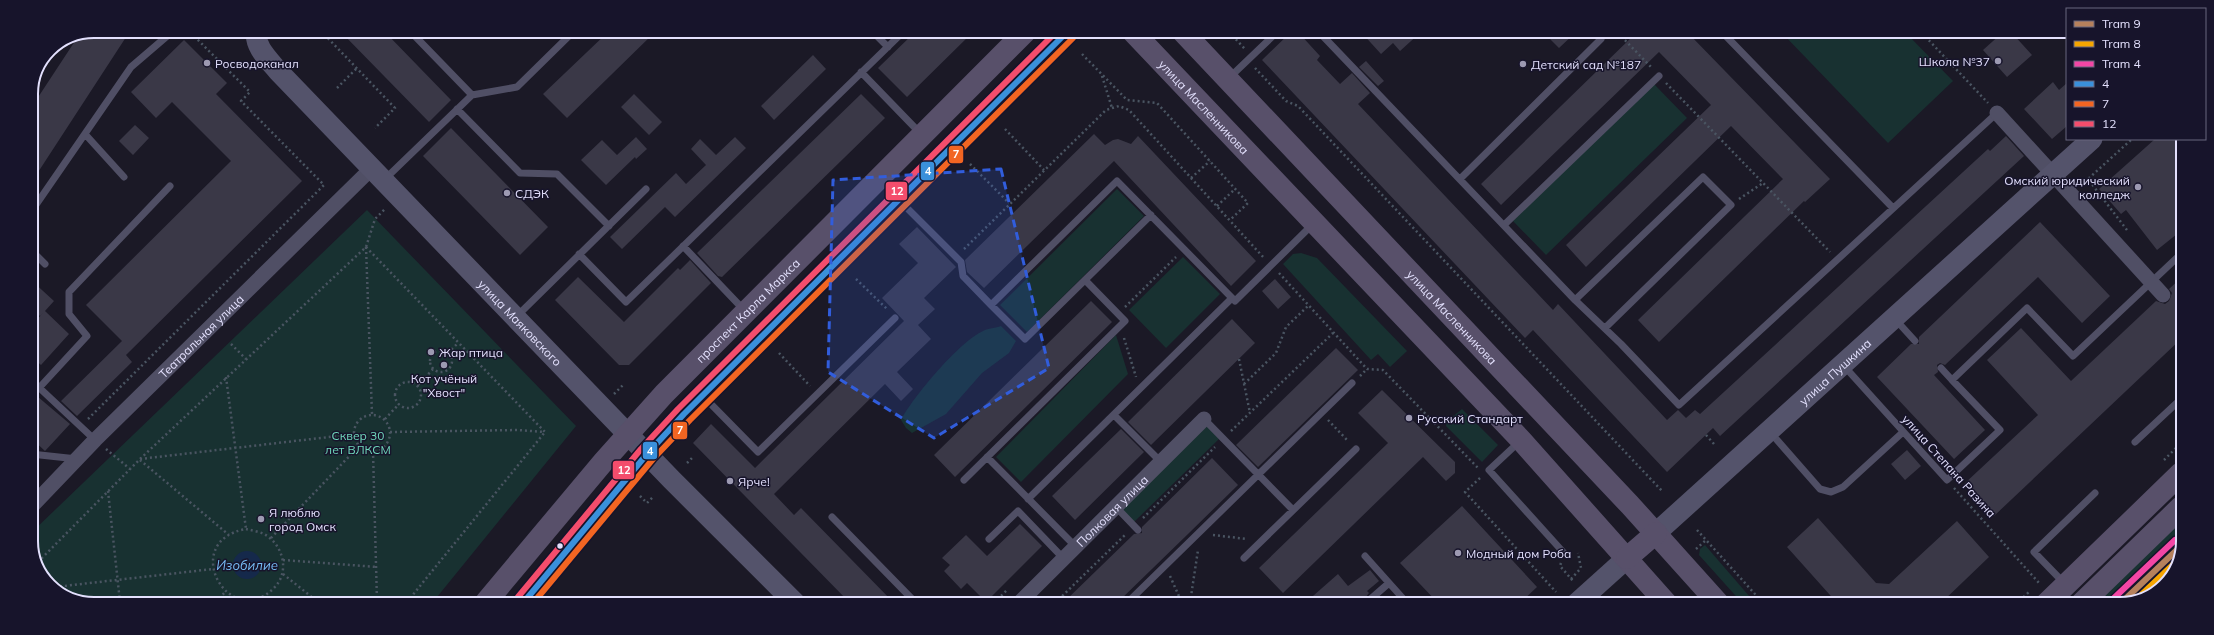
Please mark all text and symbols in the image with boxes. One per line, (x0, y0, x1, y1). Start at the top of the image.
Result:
legend (2066, 8, 2206, 140)
text: Tram 9 (2102, 16, 2141, 31)
text: Tram 8 (2102, 36, 2141, 51)
place label: Школа №37 (1919, 54, 1990, 69)
place label: Росводоканал (215, 56, 299, 71)
street label: улица Масленникова (1156, 56, 1252, 157)
marker: Школа №37 (1993, 56, 2003, 66)
text: Tram 4 (2102, 56, 2141, 71)
place label: Детский сад №187 (1531, 57, 1641, 72)
marker: Росводоканал (202, 58, 212, 68)
marker: Детский сад №187 (1518, 59, 1528, 69)
text: 4 (2102, 76, 2109, 91)
text: 7 (2102, 96, 2109, 111)
text: 12 (2102, 116, 2116, 131)
line badge: 7 (948, 145, 964, 164)
text: 7 (953, 147, 960, 161)
line badge: 4 (920, 161, 935, 181)
text: 4 (925, 164, 932, 178)
place label: Омский юридический колледж (2004, 173, 2130, 202)
line badge: 12 (885, 181, 908, 201)
marker: Омский юридический колледж (2133, 182, 2143, 192)
text: 12 (890, 184, 904, 198)
place label: СДЭК (515, 186, 549, 201)
marker: СДЭК (502, 188, 512, 198)
street label: проспект Карла Маркса (692, 255, 803, 366)
street label: улица Масленникова (1404, 266, 1500, 367)
street label: улица Маяковского (475, 276, 565, 369)
street label: Театральная улица (155, 291, 247, 381)
street label: улица Пушкина (1796, 335, 1874, 408)
place label: Жар птица (439, 345, 503, 360)
marker: Жар птица (426, 347, 436, 357)
marker: Кот учёный "Хвост" (439, 360, 449, 370)
place label: Кот учёный "Хвост" (411, 371, 477, 400)
place label: Русский Стандарт (1417, 411, 1523, 426)
street label: улица Степана Разина (1899, 411, 1999, 521)
marker: Русский Стандарт (1404, 413, 1414, 423)
line badge: 7 (672, 421, 688, 440)
text: 7 (677, 423, 684, 437)
park label: Сквер 30 лет ВЛКСМ (325, 428, 391, 457)
line badge: 4 (642, 441, 658, 460)
text: 4 (647, 444, 654, 458)
line badge: 12 (612, 460, 635, 480)
text: 12 (617, 463, 631, 477)
street label: Полковая улица (1073, 472, 1151, 550)
place label: Ярче! (738, 474, 770, 489)
marker: Ярче! (725, 476, 735, 486)
place label: Я люблю город Омск (269, 505, 336, 534)
marker: Я люблю город Омск (256, 514, 266, 524)
unlabelled marker (555, 541, 565, 551)
place label: Модный дом Роба (1466, 546, 1571, 561)
marker: Модный дом Роба (1453, 548, 1463, 558)
water label: Изобилие (216, 557, 278, 573)

